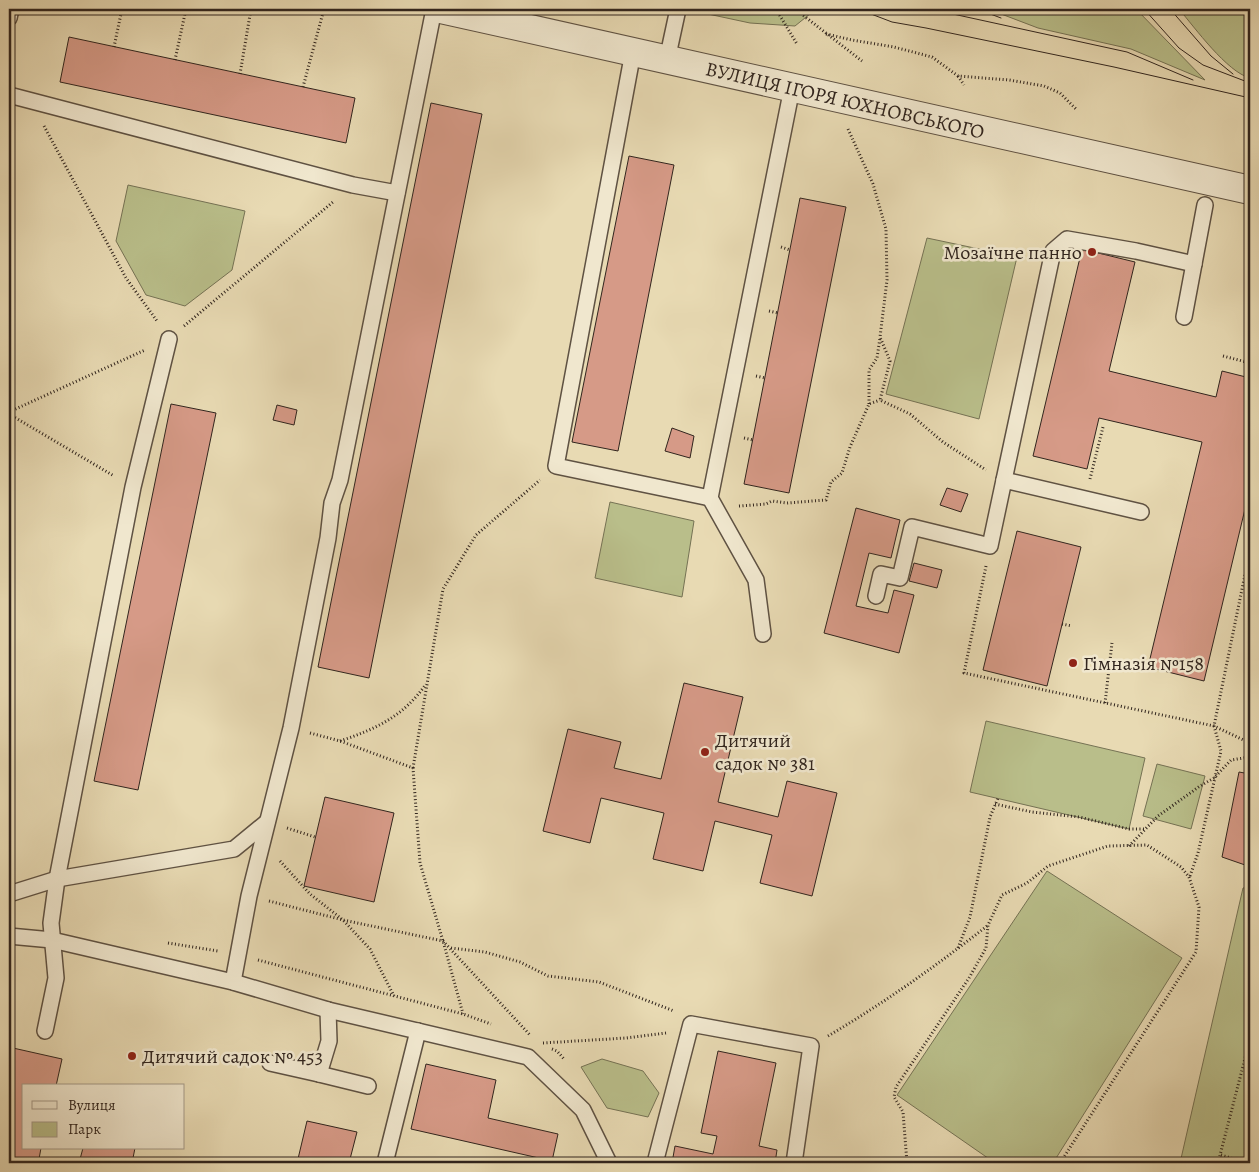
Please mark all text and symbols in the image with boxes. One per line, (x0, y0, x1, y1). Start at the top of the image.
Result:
street label: ВУЛИЦЯ ІГОРЯ ЮХНОВСЬКОГО (703, 55, 987, 146)
place label: Мозаїчне панно (944, 239, 1082, 266)
marker: Мозаїчне панно (1086, 246, 1098, 258)
place label: Гімназія №158 (1083, 650, 1204, 677)
marker: Гімназія №158 (1067, 657, 1079, 669)
place label: Дитячий садок № 381 (715, 727, 815, 777)
marker: Дитячий садок № 381 (699, 746, 711, 758)
place label: Дитячий садок № 453 (142, 1043, 323, 1070)
marker: Дитячий садок № 453 (126, 1050, 138, 1062)
legend (22, 1084, 185, 1150)
text: Вулиця (68, 1095, 115, 1115)
text: Парк (68, 1119, 101, 1139)

